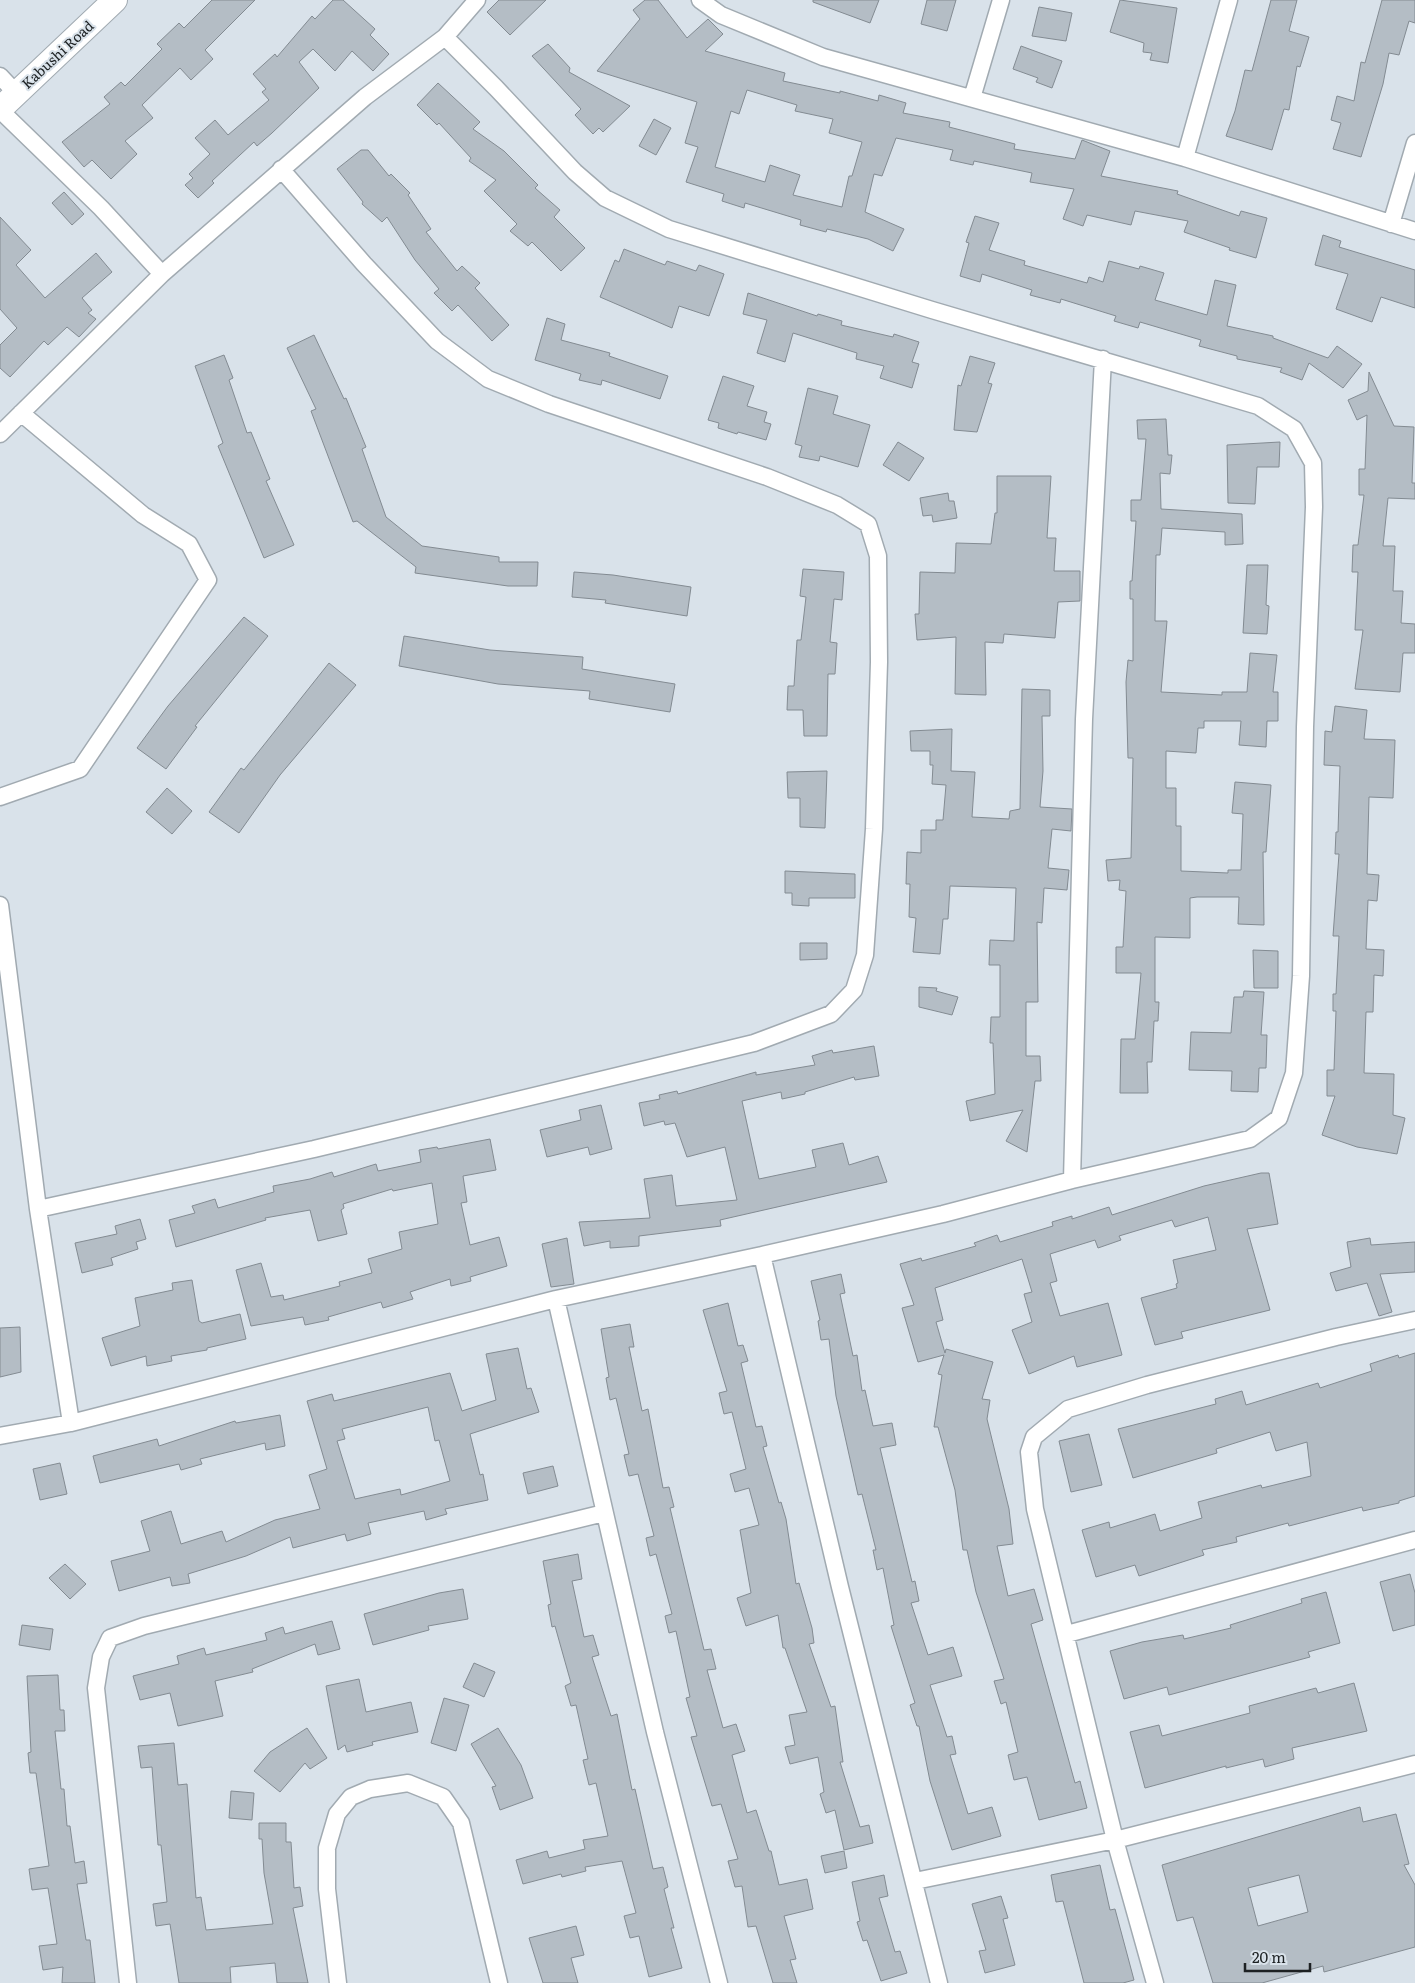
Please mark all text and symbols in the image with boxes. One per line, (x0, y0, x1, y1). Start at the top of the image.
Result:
street label: Kabushi Road (17, 15, 98, 93)
scale bar (1245, 1940, 1310, 1972)
text: 20 m (1252, 1945, 1286, 1968)

